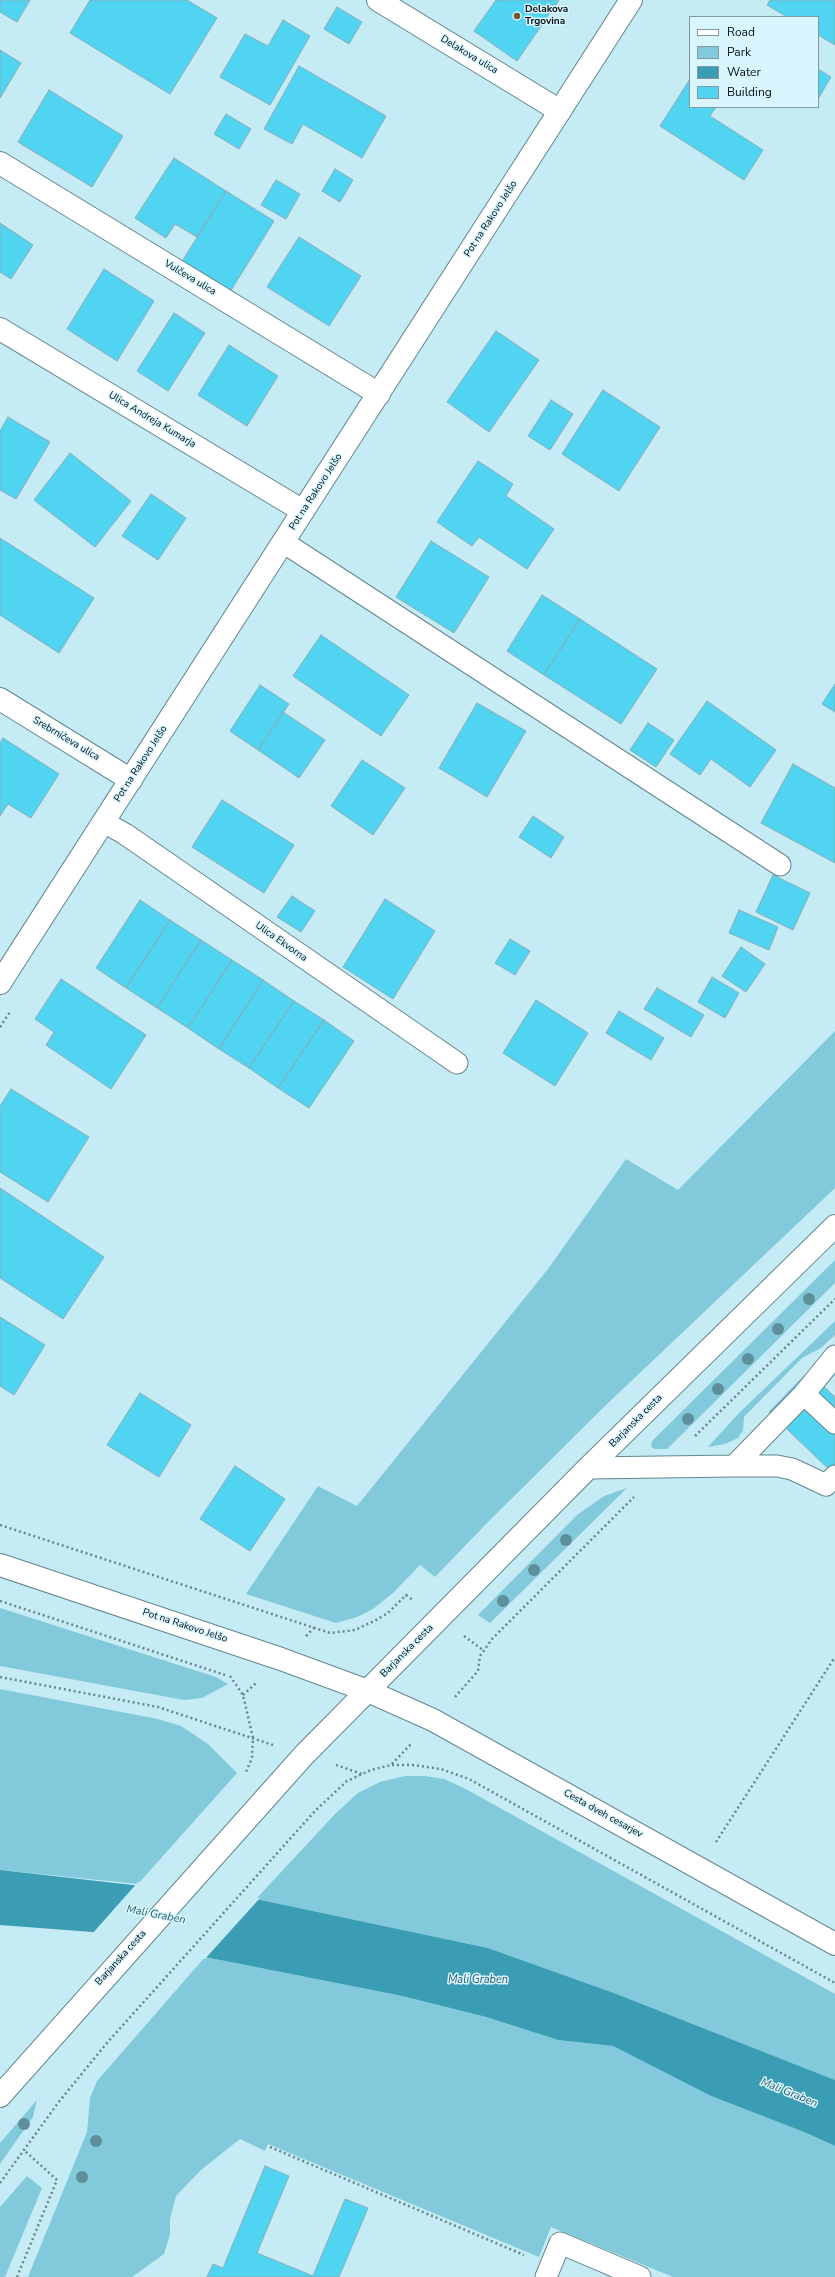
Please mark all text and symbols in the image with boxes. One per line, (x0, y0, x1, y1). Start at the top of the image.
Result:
place label: Delakova Trgovina (525, 4, 568, 28)
marker: Delakova Trgovina (512, 11, 522, 21)
legend (689, 16, 819, 108)
text: Road (727, 24, 755, 40)
street label: Delakova ulica (438, 33, 500, 77)
text: Park (727, 44, 751, 60)
text: Water (727, 64, 761, 80)
text: Building (727, 84, 772, 100)
street label: Pot na Rakovo Jelšo (462, 179, 520, 259)
street label: Vulčeva ulica (162, 258, 218, 298)
street label: Ulica Andreja Kumarja (106, 389, 198, 451)
street label: Pot na Rakovo Jelšo (287, 452, 345, 532)
street label: Srebrničeva ulica (30, 714, 102, 764)
street label: Pot na Rakovo Jelšo (112, 724, 170, 804)
street label: Ulica Ekvorna (253, 920, 309, 964)
street label: Barjanska cesta (607, 1392, 665, 1450)
street label: Pot na Rakovo Jelšo (141, 1607, 229, 1645)
street label: Barjanska cesta (378, 1622, 436, 1680)
street label: Cesta dveh cesarjev (561, 1787, 645, 1841)
water label: Mali Graben (125, 1903, 187, 1927)
street label: Barjanska cesta (93, 1928, 149, 1988)
water label: Mali Graben (448, 1973, 508, 1987)
water label: Mali Graben (759, 2076, 819, 2110)

